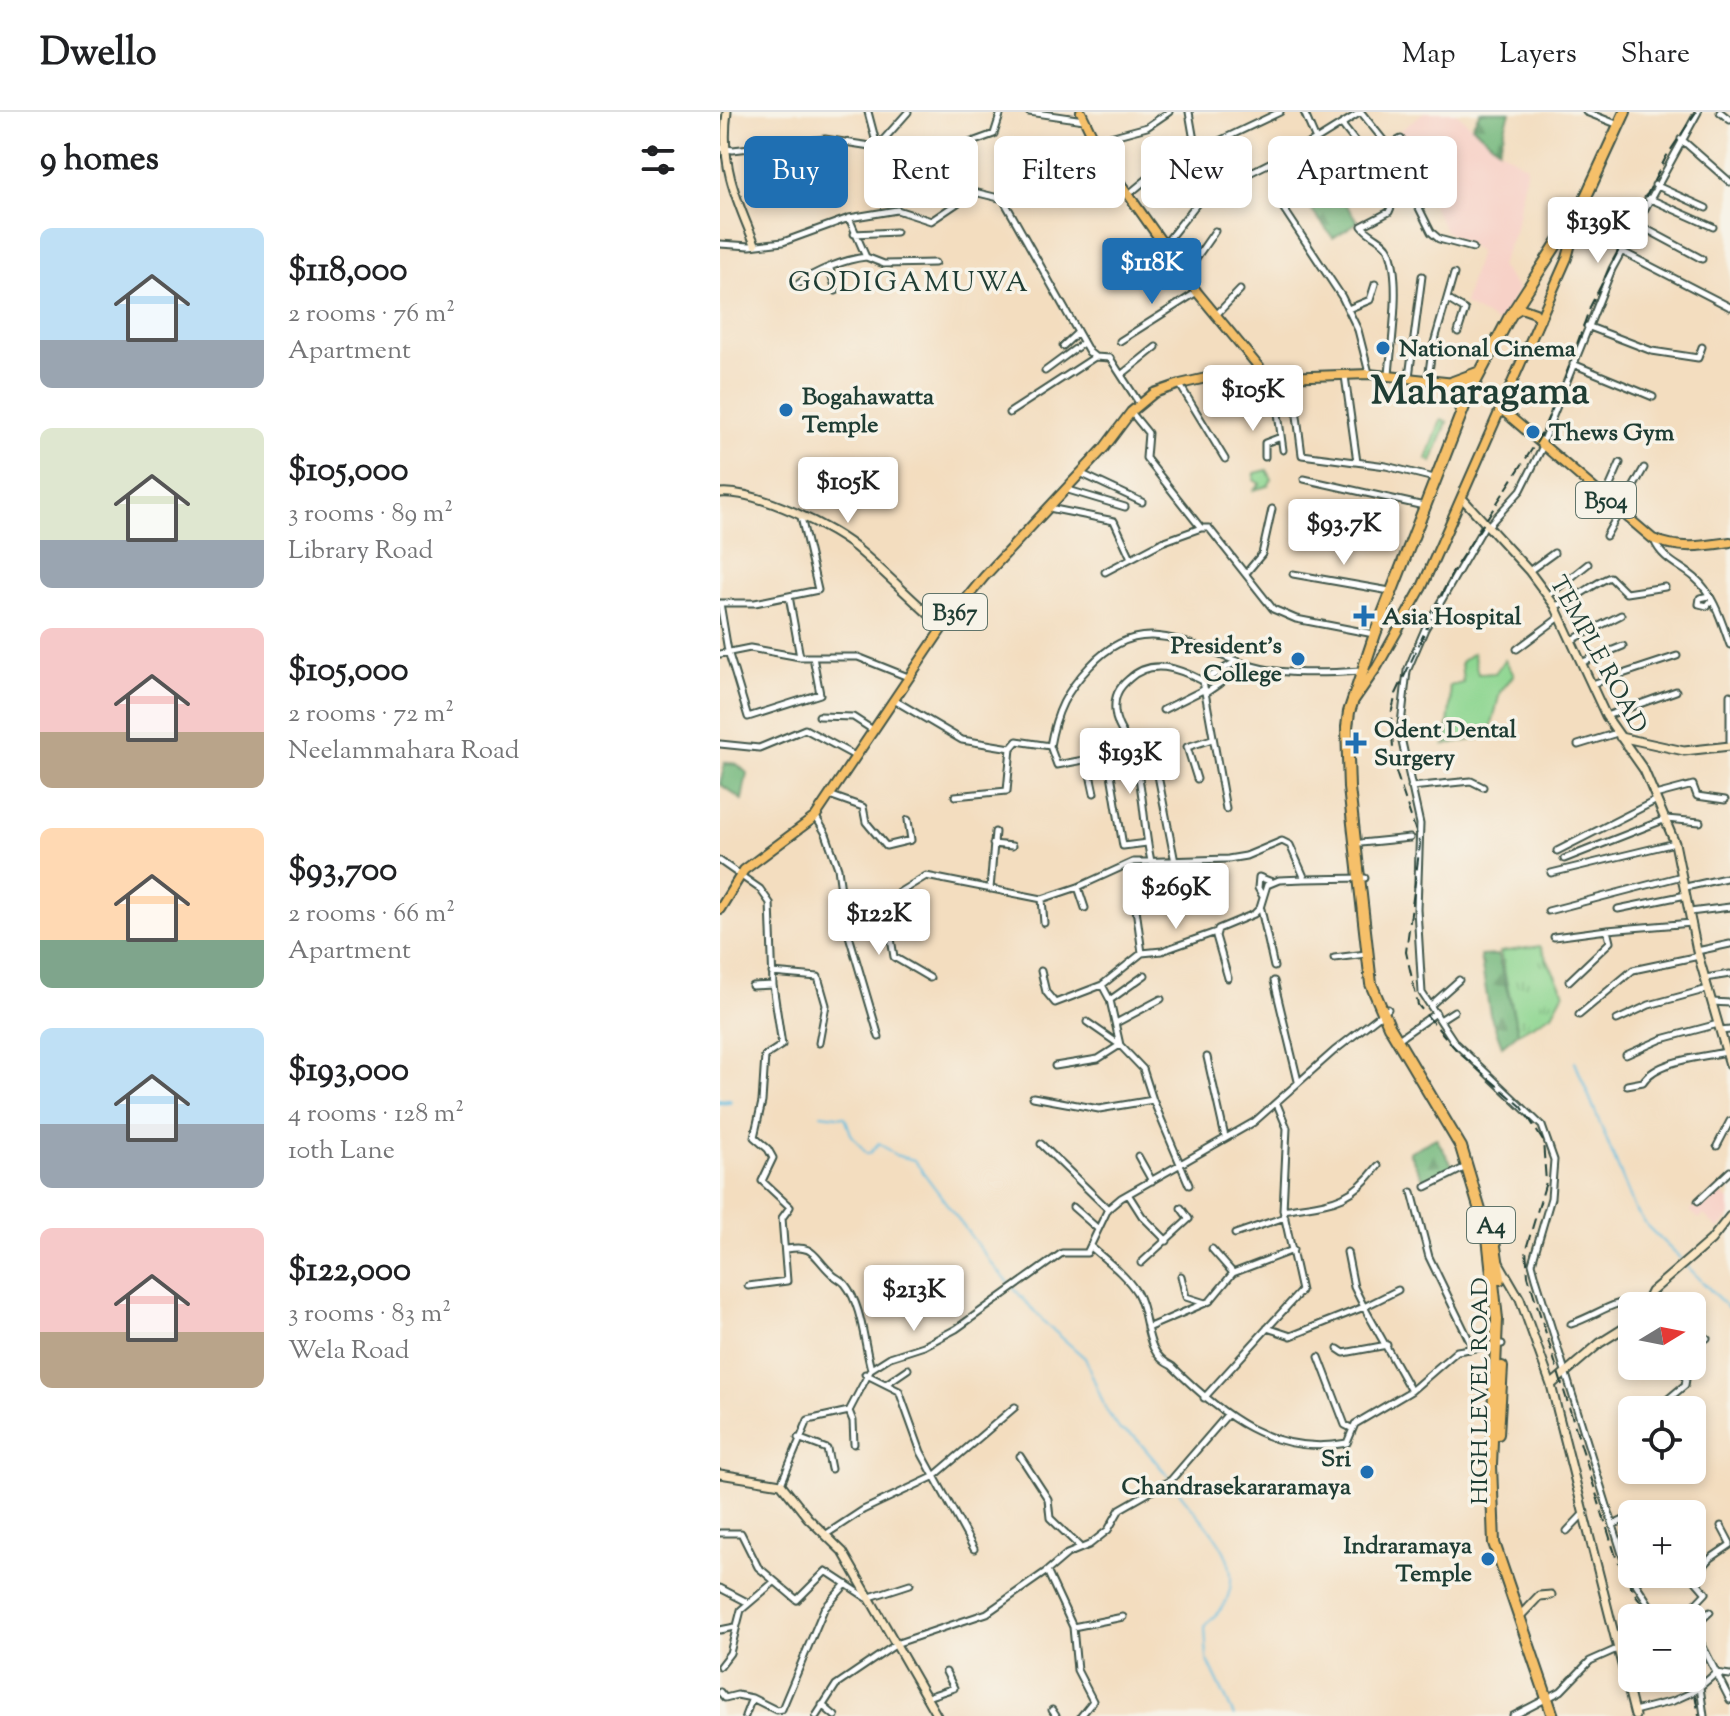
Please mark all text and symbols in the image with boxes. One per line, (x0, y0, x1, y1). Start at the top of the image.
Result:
text: Dwello (40, 28, 157, 82)
text: Map (1402, 35, 1455, 75)
text: Layers (1499, 35, 1577, 75)
text: Share (1621, 35, 1690, 75)
text: 9 homes (40, 136, 159, 185)
chip: Buy (744, 136, 848, 208)
chip: Rent (864, 136, 978, 208)
chip: Filters (994, 136, 1125, 208)
chip: New (1141, 136, 1252, 208)
chip: Apartment (1268, 136, 1457, 208)
icon: filters (636, 138, 680, 182)
pin: $139K (1542, 197, 1654, 265)
text: $139K (1566, 204, 1630, 241)
pin: $118K (1096, 238, 1208, 306)
text: $118K (1120, 245, 1184, 282)
text: $118,000 (288, 247, 407, 296)
icon: home (104, 260, 200, 356)
district label: GODIGAMUWA (788, 264, 1030, 304)
text: 2 rooms · 76 m² (288, 296, 455, 333)
text: Apartment (288, 333, 411, 370)
place label: National Cinema (1399, 333, 1577, 367)
marker: National Cinema (1374, 339, 1392, 357)
pin: $105K (1197, 365, 1309, 433)
district label: Maharagama (1371, 365, 1590, 422)
text: $105K (1221, 372, 1285, 409)
place label: Bogahawatta Temple (802, 381, 935, 443)
marker: Bogahawatta Temple (777, 401, 795, 419)
place label: Thews Gym (1549, 417, 1675, 451)
marker: Thews Gym (1524, 423, 1542, 441)
text: $105,000 (288, 447, 408, 496)
pin: $105K (792, 457, 904, 525)
icon: home (104, 460, 200, 556)
text: $105K (816, 464, 880, 501)
road number: B504 (1576, 482, 1636, 518)
text: 3 rooms · 89 m² (288, 496, 453, 533)
pin: $93.7K (1279, 499, 1409, 567)
text: $93.7K (1306, 506, 1382, 543)
text: Library Road (288, 533, 433, 570)
street label: TEMPLE ROAD (1540, 570, 1655, 740)
road number: B367 (923, 594, 987, 630)
place label: Asia Hospital (1382, 601, 1522, 635)
marker: Asia Hospital (1353, 605, 1375, 627)
place label: President's College (1171, 630, 1282, 692)
text: $105,000 (288, 647, 408, 696)
marker: President's College (1289, 650, 1307, 668)
icon: home (104, 660, 200, 756)
text: 2 rooms · 72 m² (288, 696, 454, 733)
place label: Odent Dental Surgery (1374, 714, 1517, 776)
pin: $193K (1074, 728, 1186, 796)
marker: Odent Dental Surgery (1345, 732, 1367, 754)
text: Neelammahara Road (288, 733, 519, 770)
text: $193K (1098, 735, 1162, 772)
text: $93,700 (288, 847, 397, 896)
icon: home (104, 860, 200, 956)
pin: $269K (1120, 863, 1232, 931)
text: $269K (1141, 870, 1211, 907)
pin: $122K (823, 889, 935, 957)
text: 2 rooms · 66 m² (288, 896, 455, 933)
text: $122K (846, 896, 912, 933)
text: Apartment (288, 933, 411, 970)
text: $193,000 (288, 1047, 409, 1096)
icon: home (104, 1060, 200, 1156)
text: 4 rooms · 128 m² (288, 1096, 464, 1133)
text: 10th Lane (288, 1133, 395, 1170)
road number: A4 (1467, 1207, 1515, 1243)
text: $122,000 (288, 1247, 411, 1296)
icon: home (104, 1260, 200, 1356)
pin: $213K (858, 1265, 970, 1333)
text: $213K (882, 1272, 946, 1309)
street label: HIGH LEVEL ROAD (1464, 1277, 1498, 1505)
north arrow (1618, 1292, 1706, 1380)
map controls (1618, 1292, 1706, 1692)
text: 3 rooms · 83 m² (288, 1296, 451, 1333)
text: Wela Road (288, 1333, 410, 1370)
button: locate (1618, 1396, 1706, 1484)
place label: Sri Chandrasekararamaya (1121, 1443, 1352, 1505)
marker: Sri Chandrasekararamaya (1358, 1463, 1376, 1481)
button: + (1618, 1500, 1706, 1588)
place label: Indraramaya Temple (1343, 1530, 1473, 1592)
marker: Indraramaya Temple (1479, 1550, 1497, 1568)
button: − (1618, 1604, 1706, 1692)

